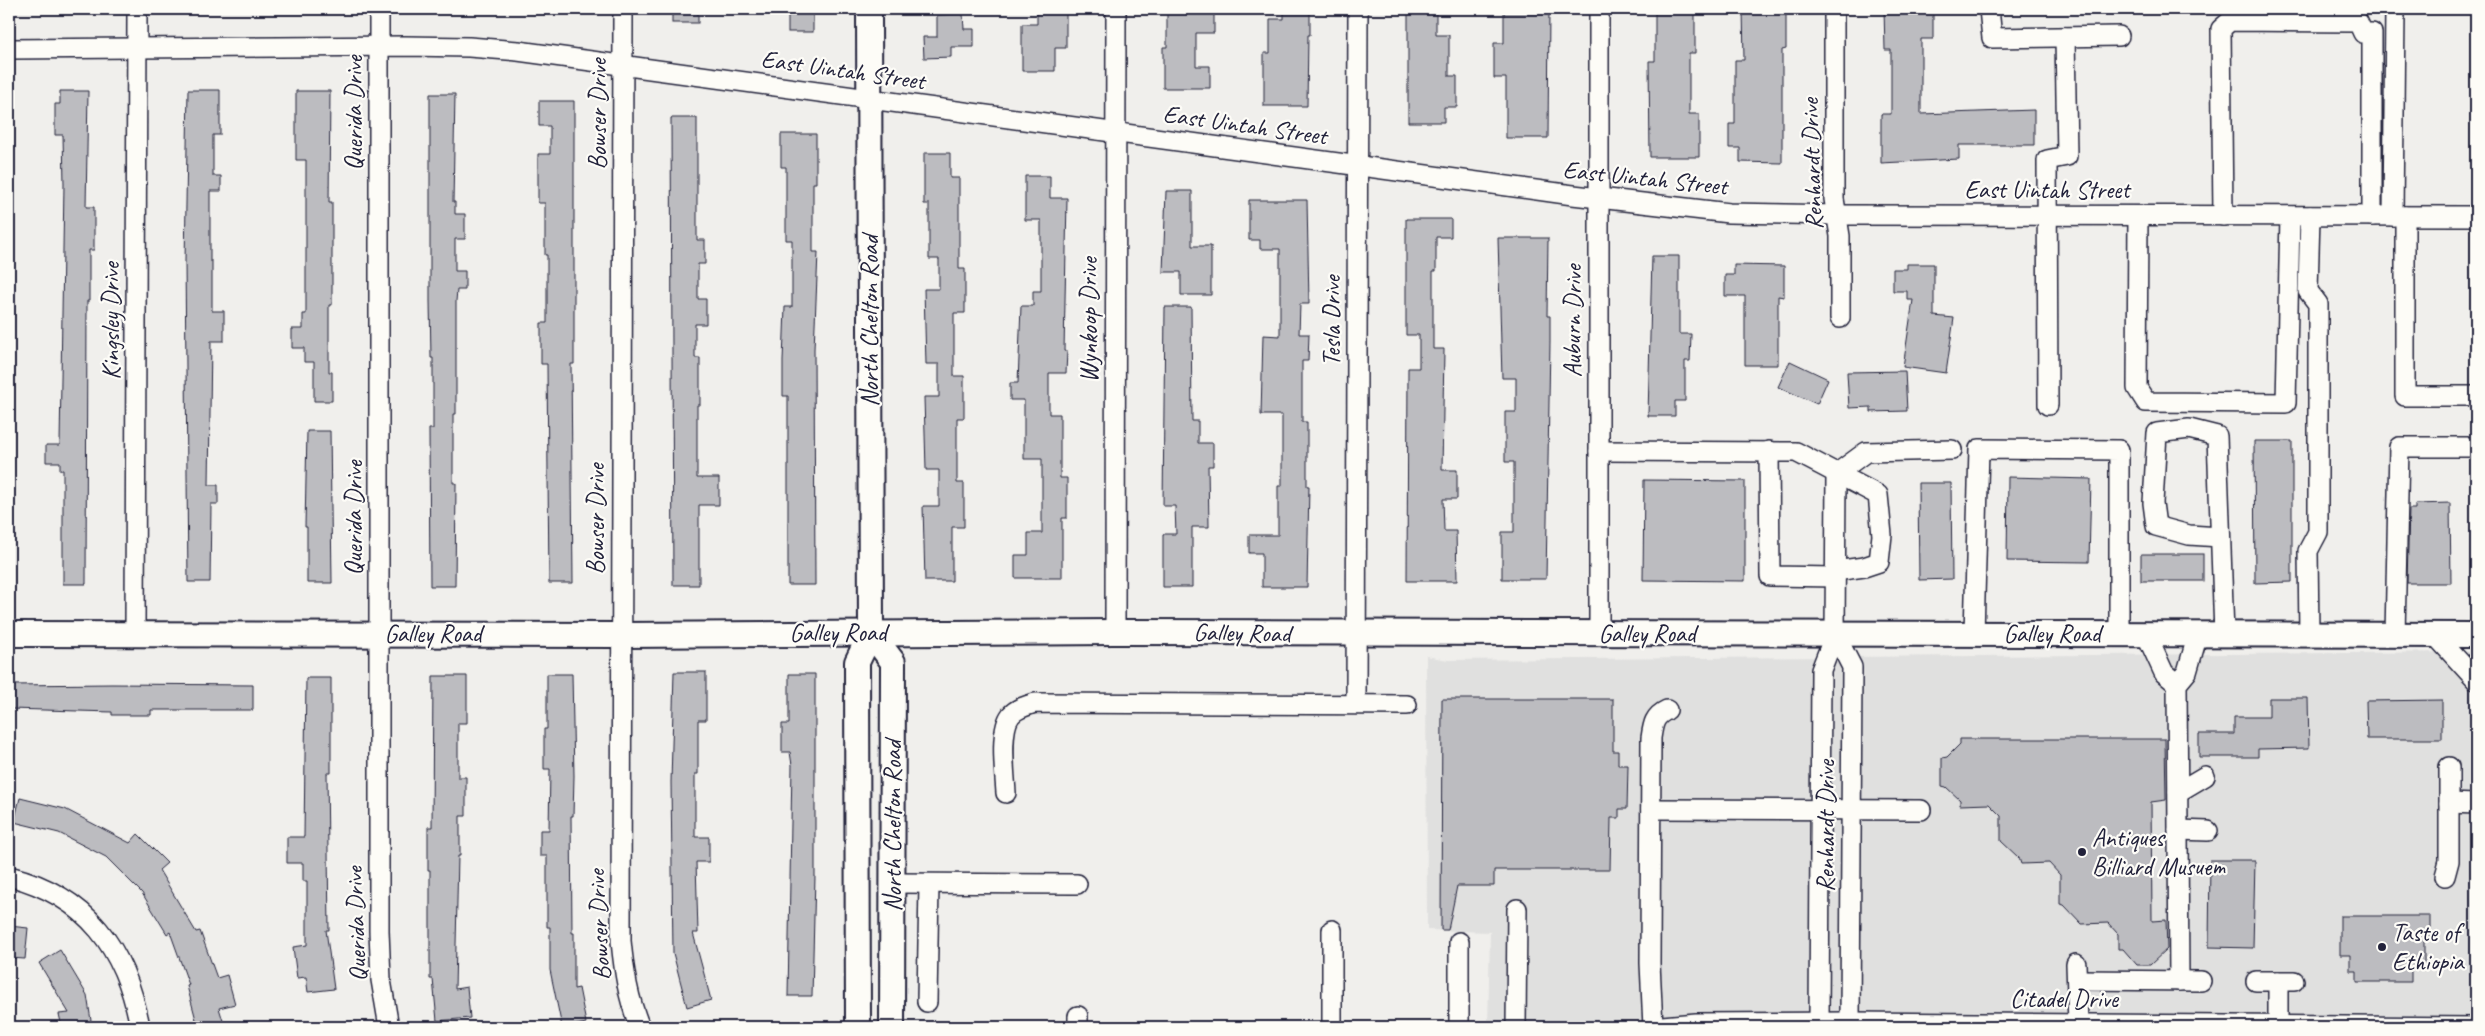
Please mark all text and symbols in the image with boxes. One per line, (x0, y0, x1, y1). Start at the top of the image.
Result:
street label: East Uintah Street (759, 43, 930, 98)
street label: Querida Drive (338, 54, 370, 170)
street label: Bowser Drive (582, 57, 614, 169)
street label: Renhardt Drive (1794, 96, 1830, 230)
street label: East Uintah Street (1161, 98, 1332, 153)
street label: East Uintah Street (1561, 153, 1731, 203)
street label: East Uintah Street (1965, 174, 2132, 206)
street label: North Chelton Road (854, 231, 886, 407)
street label: Wynkoop Drive (1073, 256, 1105, 383)
street label: Kingsley Drive (95, 260, 127, 380)
street label: Auburn Drive (1557, 263, 1589, 377)
street label: Tesla Drive (1316, 274, 1348, 366)
street label: Querida Drive (338, 459, 370, 575)
street label: Bowser Drive (580, 462, 612, 574)
street label: Galley Road (1193, 616, 1295, 650)
street label: Galley Road (789, 617, 891, 649)
street label: Galley Road (384, 618, 486, 650)
street label: Galley Road (1598, 618, 1700, 650)
street label: Galley Road (2003, 618, 2105, 650)
street label: North Chelton Road (877, 736, 909, 912)
street label: Renhardt Drive (1810, 758, 1842, 892)
place label: Antiques Billiard Musuem (2092, 822, 2226, 883)
marker: Antiques Billiard Musuem (2076, 846, 2088, 858)
street label: Querida Drive (338, 864, 374, 982)
street label: Bowser Drive (580, 867, 618, 981)
place label: Taste of Ethiopia (2392, 917, 2465, 978)
marker: Taste of Ethiopia (2376, 941, 2388, 953)
street label: Citadel Drive (2010, 983, 2120, 1015)

